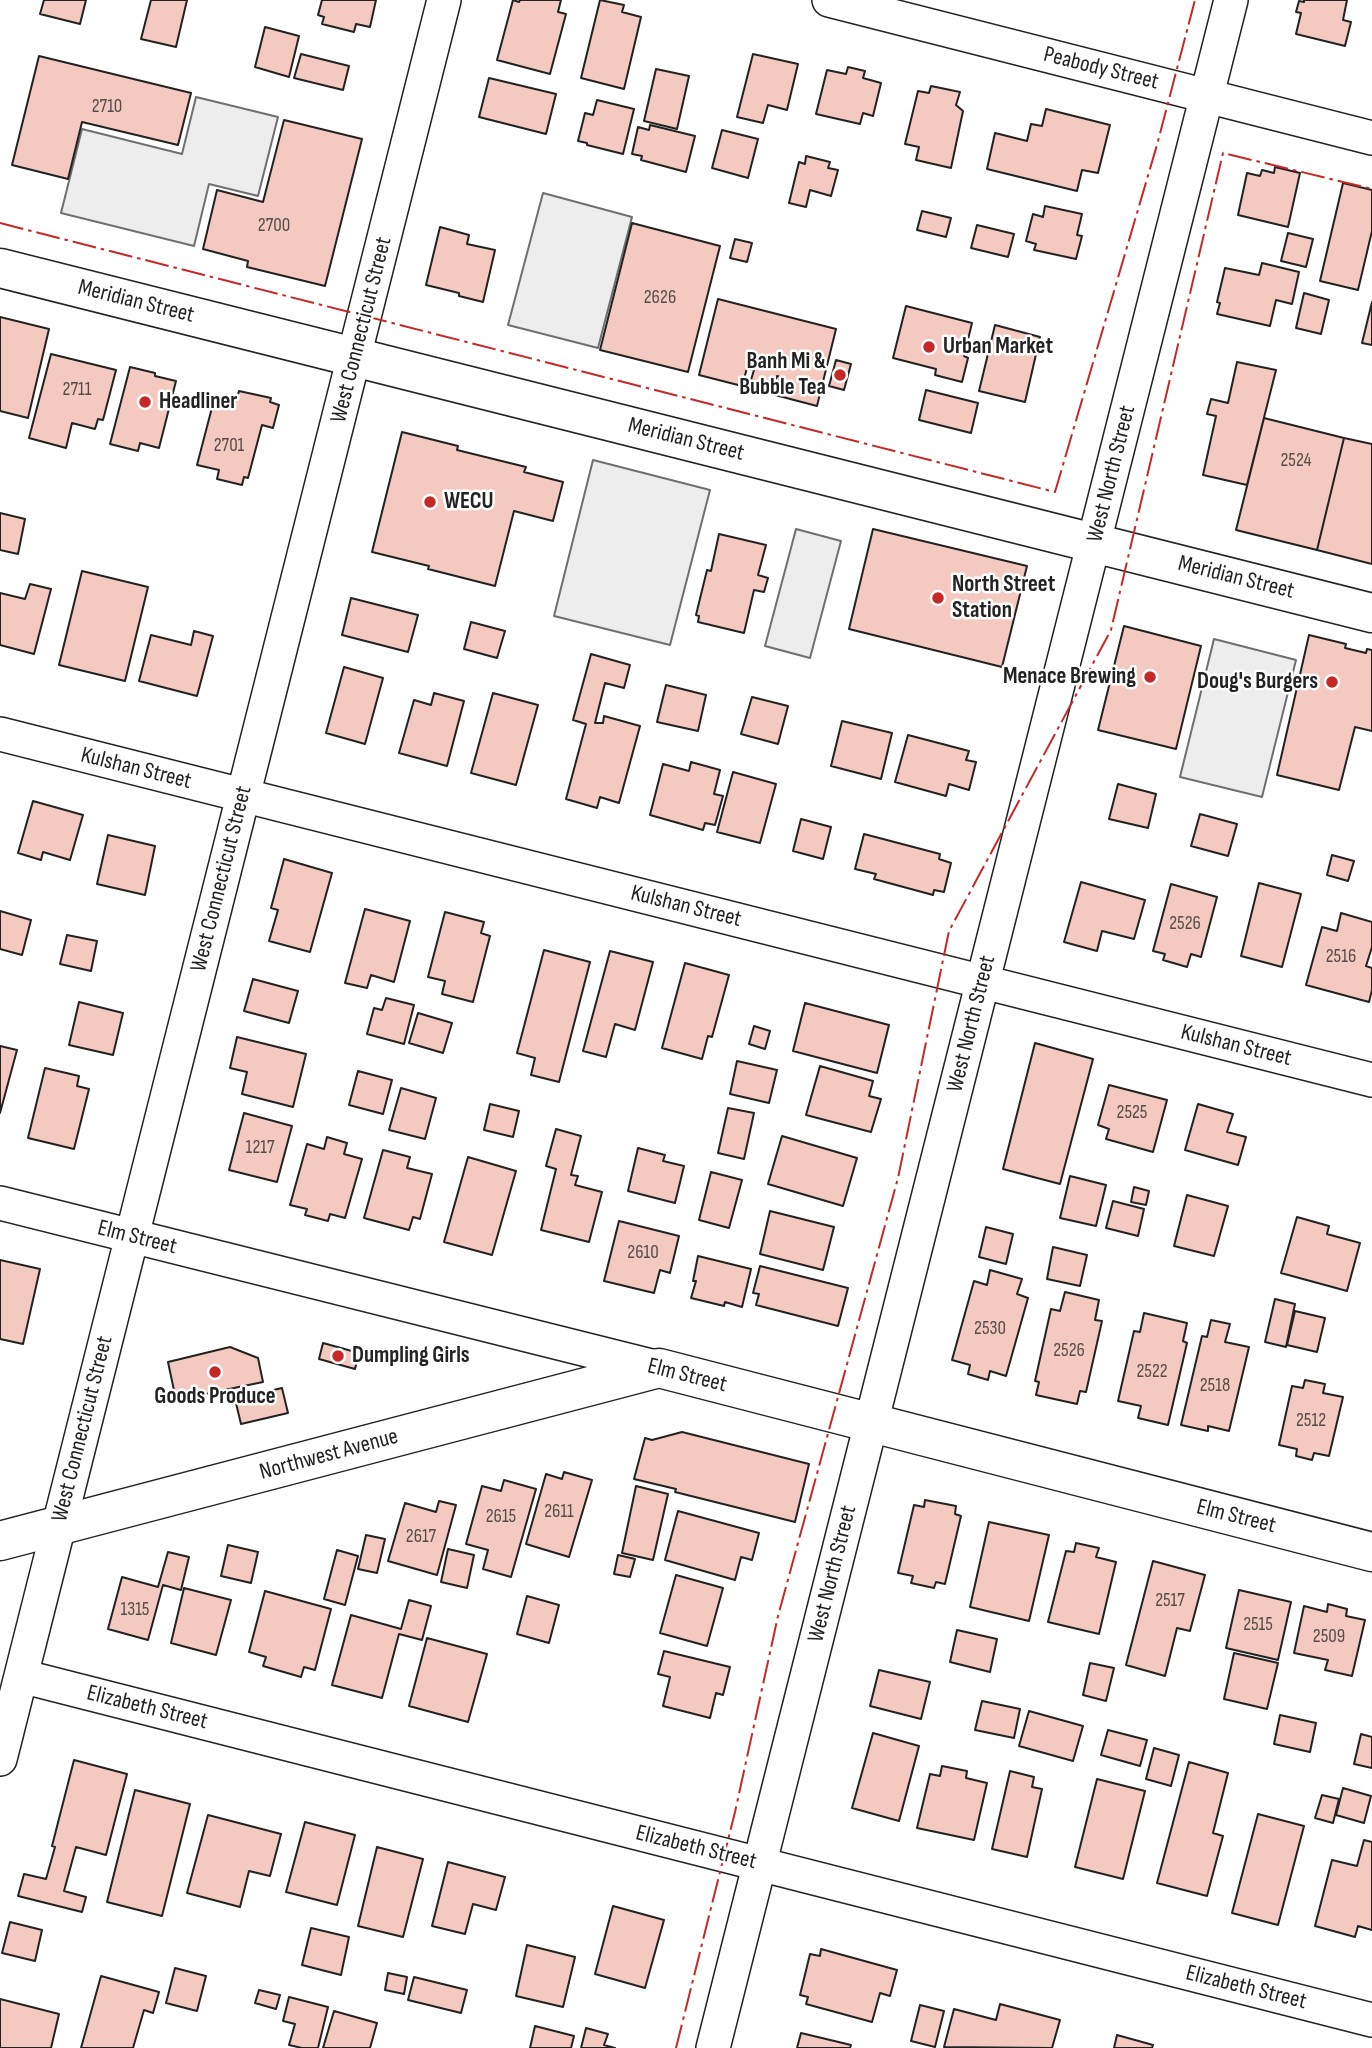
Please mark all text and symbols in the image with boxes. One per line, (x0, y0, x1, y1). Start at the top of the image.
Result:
street label: Peabody Street (1041, 41, 1161, 97)
house number: 2710 (92, 96, 122, 118)
house number: 2700 (258, 215, 290, 237)
street label: West Connecticut Street (326, 234, 398, 426)
street label: Meridian Street (75, 274, 197, 330)
house number: 2626 (644, 287, 676, 309)
place label: Urban Market (943, 333, 1053, 361)
marker: Urban Market (921, 339, 937, 355)
place label: Banh Mi & Bubble Tea (739, 348, 826, 402)
marker: Banh Mi & Bubble Tea (832, 367, 848, 383)
house number: 2711 (63, 379, 91, 401)
place label: Headliner (159, 388, 237, 416)
marker: Headliner (137, 394, 153, 410)
street label: West North Street (1082, 403, 1142, 545)
street label: Meridian Street (625, 412, 747, 468)
house number: 2701 (214, 435, 244, 457)
house number: 2524 (1280, 450, 1312, 472)
place label: WECU (444, 488, 494, 516)
marker: WECU (422, 494, 438, 510)
street label: Meridian Street (1175, 550, 1297, 606)
place label: North Street Station (952, 571, 1055, 625)
marker: North Street Station (930, 590, 946, 606)
place label: Menace Brewing (1003, 663, 1136, 691)
place label: Doug's Burgers (1197, 668, 1318, 696)
marker: Menace Brewing (1142, 669, 1158, 685)
marker: Doug's Burgers (1324, 674, 1340, 690)
street label: Kulshan Street (78, 742, 194, 796)
street label: West Connecticut Street (186, 783, 258, 975)
street label: Kulshan Street (628, 880, 744, 934)
house number: 2526 (1169, 913, 1201, 935)
house number: 2516 (1326, 946, 1356, 968)
street label: West North Street (942, 953, 1002, 1095)
street label: Kulshan Street (1178, 1019, 1294, 1073)
house number: 2525 (1117, 1102, 1147, 1124)
house number: 1217 (246, 1137, 274, 1159)
street label: Elm Street (95, 1215, 179, 1261)
house number: 2610 (627, 1242, 659, 1264)
house number: 2530 (974, 1318, 1006, 1340)
street label: West Connecticut Street (47, 1333, 119, 1525)
house number: 2526 (1053, 1340, 1085, 1362)
place label: Dumpling Girls (352, 1342, 470, 1370)
marker: Dumpling Girls (330, 1348, 346, 1364)
street label: Elm Street (645, 1353, 729, 1399)
house number: 2522 (1136, 1361, 1168, 1383)
marker: Goods Produce (207, 1364, 223, 1380)
house number: 2518 (1200, 1375, 1230, 1397)
place label: Goods Produce (154, 1383, 276, 1411)
house number: 2512 (1296, 1410, 1326, 1432)
street label: Northwest Avenue (257, 1423, 401, 1487)
street label: Elm Street (1194, 1494, 1278, 1540)
house number: 2611 (544, 1501, 574, 1523)
street label: West North Street (803, 1503, 863, 1645)
house number: 2615 (486, 1506, 516, 1528)
house number: 2617 (406, 1526, 436, 1548)
house number: 2517 (1155, 1590, 1185, 1612)
house number: 1315 (121, 1599, 149, 1621)
house number: 2515 (1243, 1614, 1273, 1636)
house number: 2509 (1313, 1626, 1345, 1648)
street label: Elizabeth Street (84, 1680, 210, 1736)
street label: Elizabeth Street (633, 1820, 759, 1876)
street label: Elizabeth Street (1183, 1960, 1309, 2016)

